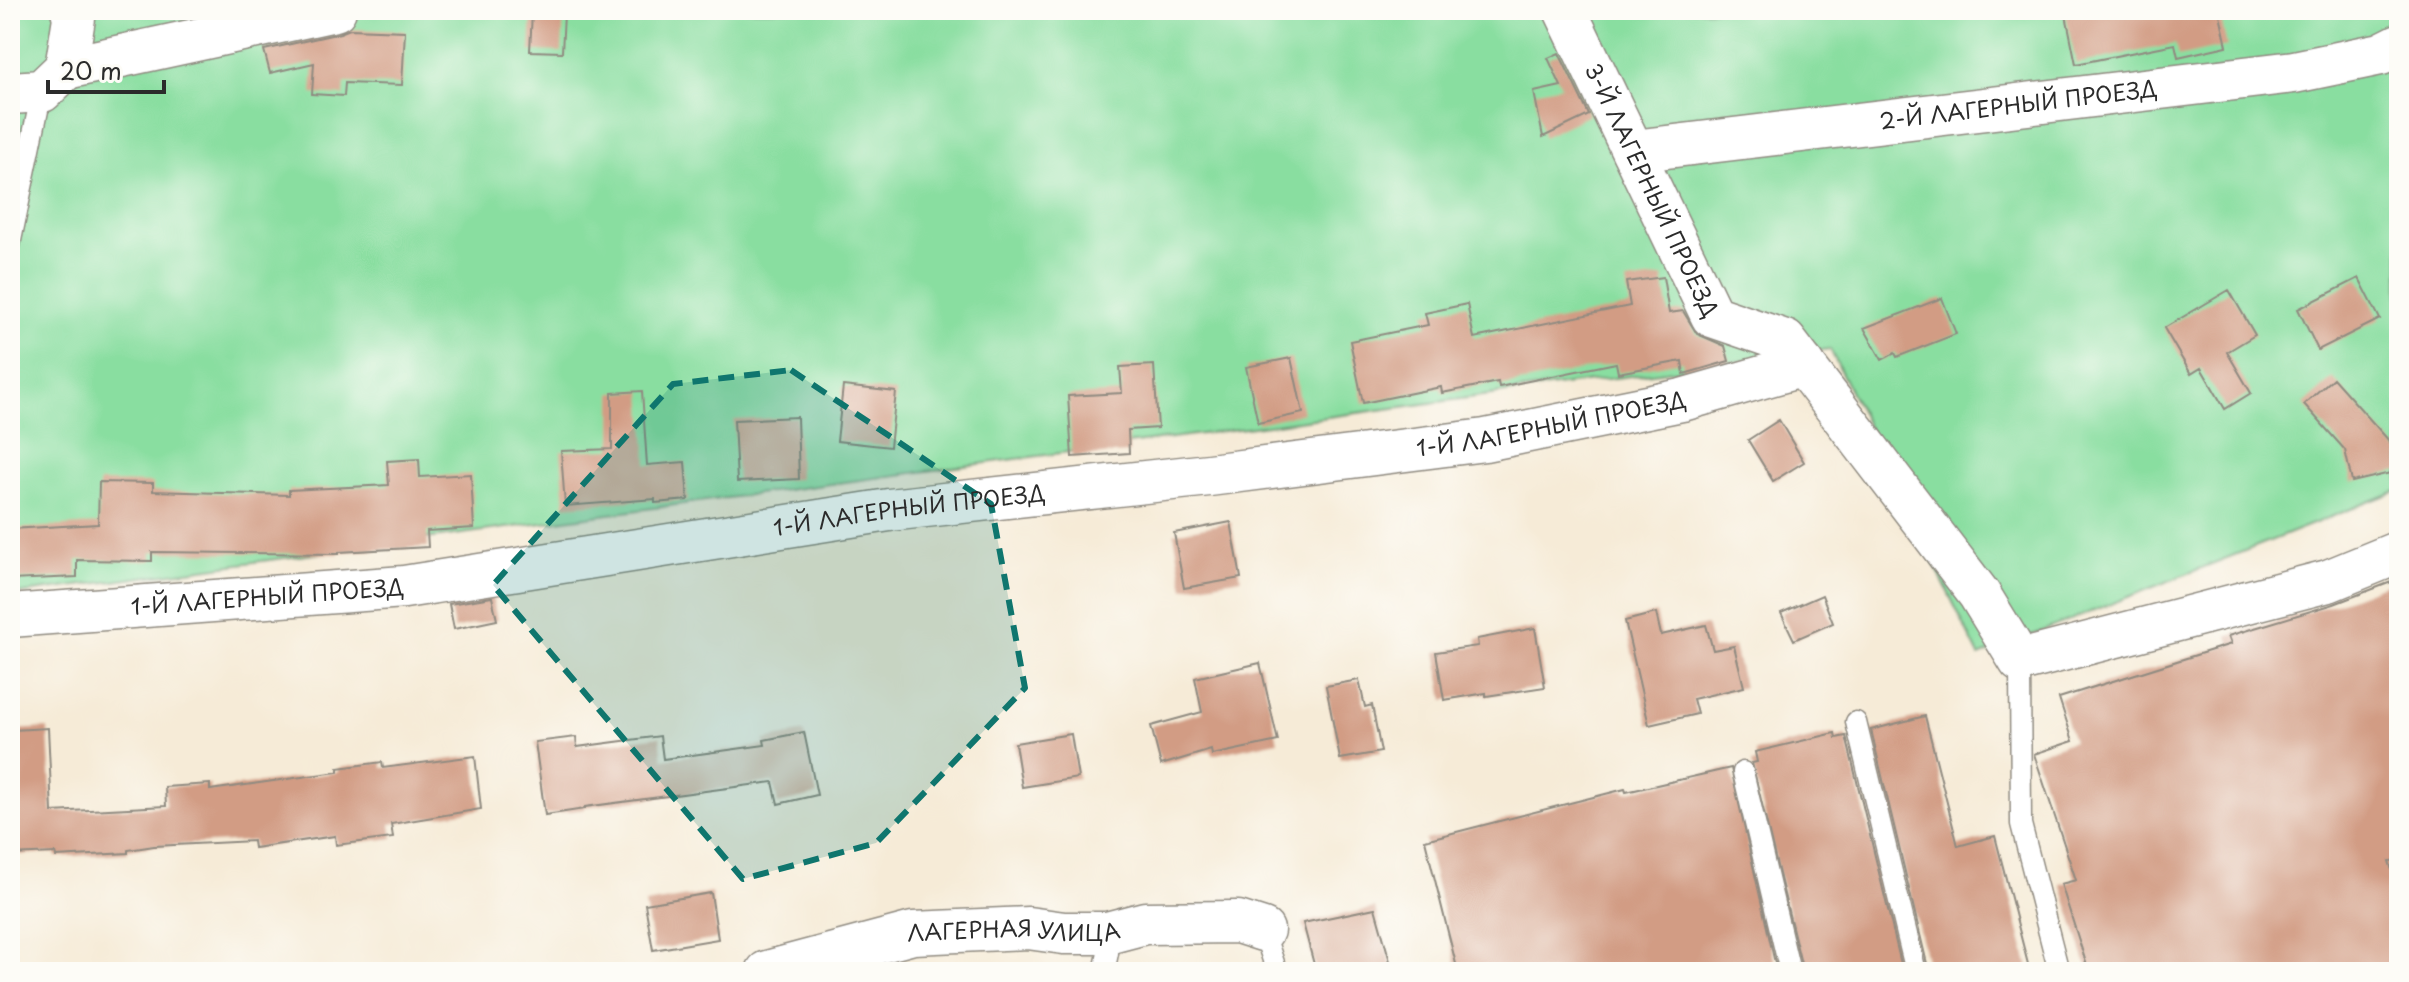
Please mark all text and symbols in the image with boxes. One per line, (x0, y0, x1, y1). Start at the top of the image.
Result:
scale bar (48, 44, 164, 94)
text: 20 m (60, 52, 122, 88)
street label: 3-Й ЛАГЕРНЫЙ ПРОЕЗД (1578, 57, 1728, 322)
street label: 2-Й ЛАГЕРНЫЙ ПРОЕЗД (1878, 71, 2159, 136)
street label: 1-Й ЛАГЕРНЫЙ ПРОЕЗД (1414, 382, 1688, 464)
street label: 1-Й ЛАГЕРНЫЙ ПРОЕЗД (771, 475, 1046, 543)
street label: 1-Й ЛАГЕРНЫЙ ПРОЕЗД (130, 569, 405, 622)
street label: ЛАГЕРНАЯ УЛИЦА (907, 910, 1123, 949)

